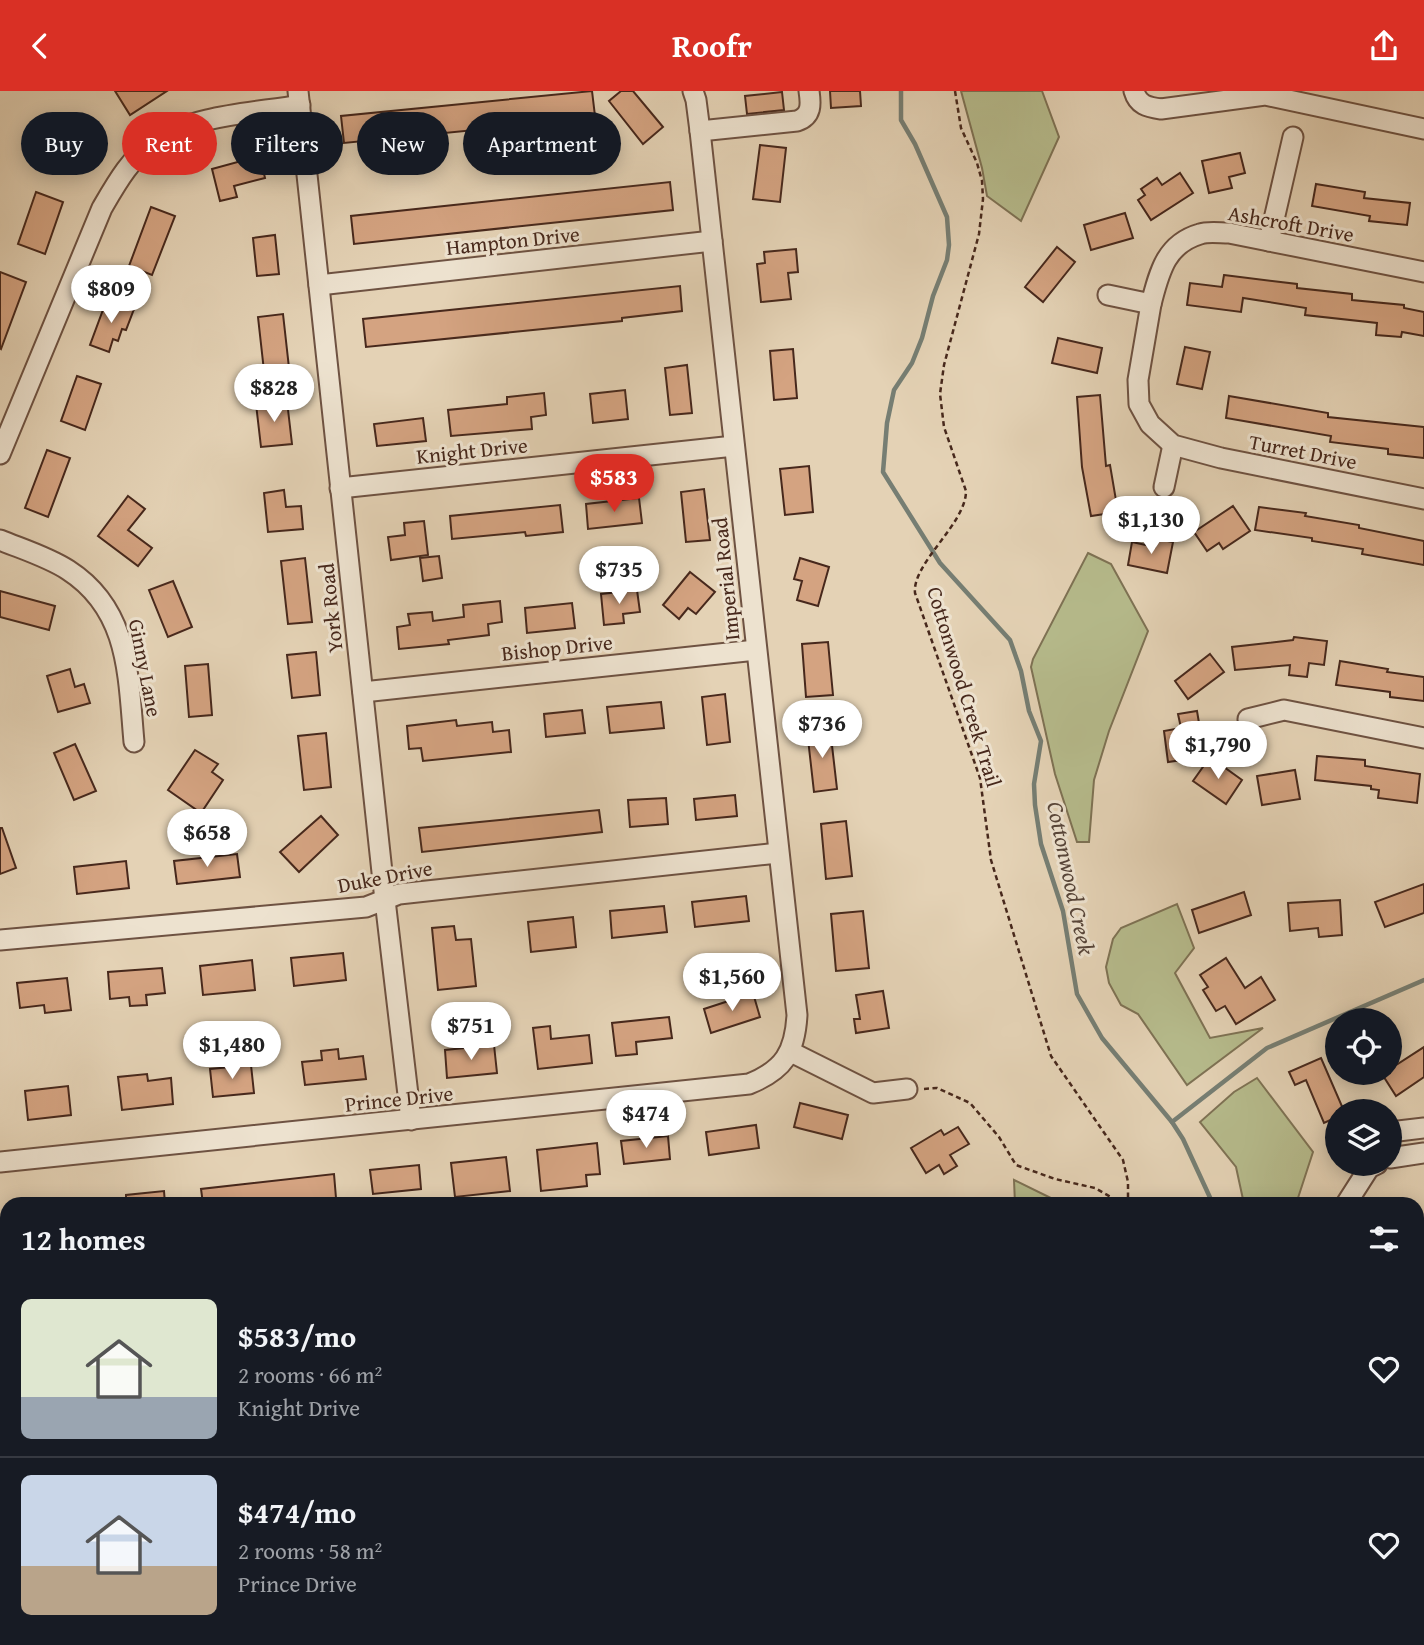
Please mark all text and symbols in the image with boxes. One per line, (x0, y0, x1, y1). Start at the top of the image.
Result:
text: Roofr (672, 22, 752, 69)
icon: back (21, 27, 59, 65)
icon: share (1365, 27, 1403, 65)
chip: Buy (21, 112, 108, 175)
chip: Rent (122, 112, 217, 175)
chip: Filters (231, 112, 343, 175)
chip: New (357, 112, 449, 175)
chip: Apartment (463, 112, 621, 175)
street label: Ashcroft Drive (1226, 197, 1357, 250)
street label: Hampton Drive (445, 218, 581, 263)
pin: $809 (70, 265, 152, 325)
text: $809 (87, 271, 135, 304)
pin: $828 (233, 365, 315, 424)
text: $828 (250, 370, 298, 403)
street label: Turret Drive (1247, 426, 1360, 477)
street label: Knight Drive (415, 429, 529, 472)
pin: $583 (573, 455, 655, 514)
text: $583 (590, 460, 638, 493)
pin: $1,130 (1094, 497, 1208, 556)
text: $1,130 (1118, 502, 1184, 535)
street label: Imperial Road (704, 515, 747, 642)
pin: $735 (578, 547, 660, 606)
text: $735 (595, 552, 643, 585)
street label: York Road (310, 561, 351, 654)
street label: Cottonwood Creek Trail (919, 583, 1010, 791)
street label: Ginny Lane (121, 616, 170, 719)
street label: Bishop Drive (500, 626, 614, 669)
pin: $736 (781, 701, 863, 760)
text: $736 (798, 706, 846, 739)
pin: $1,790 (1161, 721, 1275, 781)
text: $1,790 (1185, 727, 1251, 760)
water label: Cottonwood Creek (1039, 798, 1104, 958)
pin: $658 (166, 809, 248, 869)
text: $658 (183, 815, 231, 848)
street label: Duke Drive (335, 852, 435, 901)
pin: $1,560 (675, 953, 789, 1013)
text: $1,560 (699, 959, 765, 992)
pin: $751 (430, 1003, 512, 1062)
text: $751 (447, 1008, 495, 1041)
map controls (1325, 1008, 1402, 1176)
button: locate (1325, 1008, 1402, 1085)
pin: $1,480 (175, 1021, 289, 1081)
text: $1,480 (199, 1027, 265, 1060)
street label: Prince Drive (343, 1077, 455, 1120)
pin: $474 (605, 1091, 687, 1150)
text: $474 (622, 1096, 670, 1129)
button: layers (1325, 1099, 1402, 1176)
text: 12 homes (21, 1217, 146, 1261)
icon: filters (1365, 1220, 1403, 1258)
text: $583/mo (238, 1314, 356, 1358)
icon: home (77, 1327, 161, 1411)
icon: heart (1365, 1350, 1403, 1388)
text: 2 rooms · 66 m² (238, 1358, 382, 1391)
text: Knight Drive (238, 1391, 360, 1424)
text: $474/mo (238, 1490, 356, 1534)
icon: home (77, 1503, 161, 1587)
icon: heart (1365, 1526, 1403, 1564)
text: 2 rooms · 58 m² (238, 1534, 382, 1567)
text: Prince Drive (238, 1567, 357, 1600)

